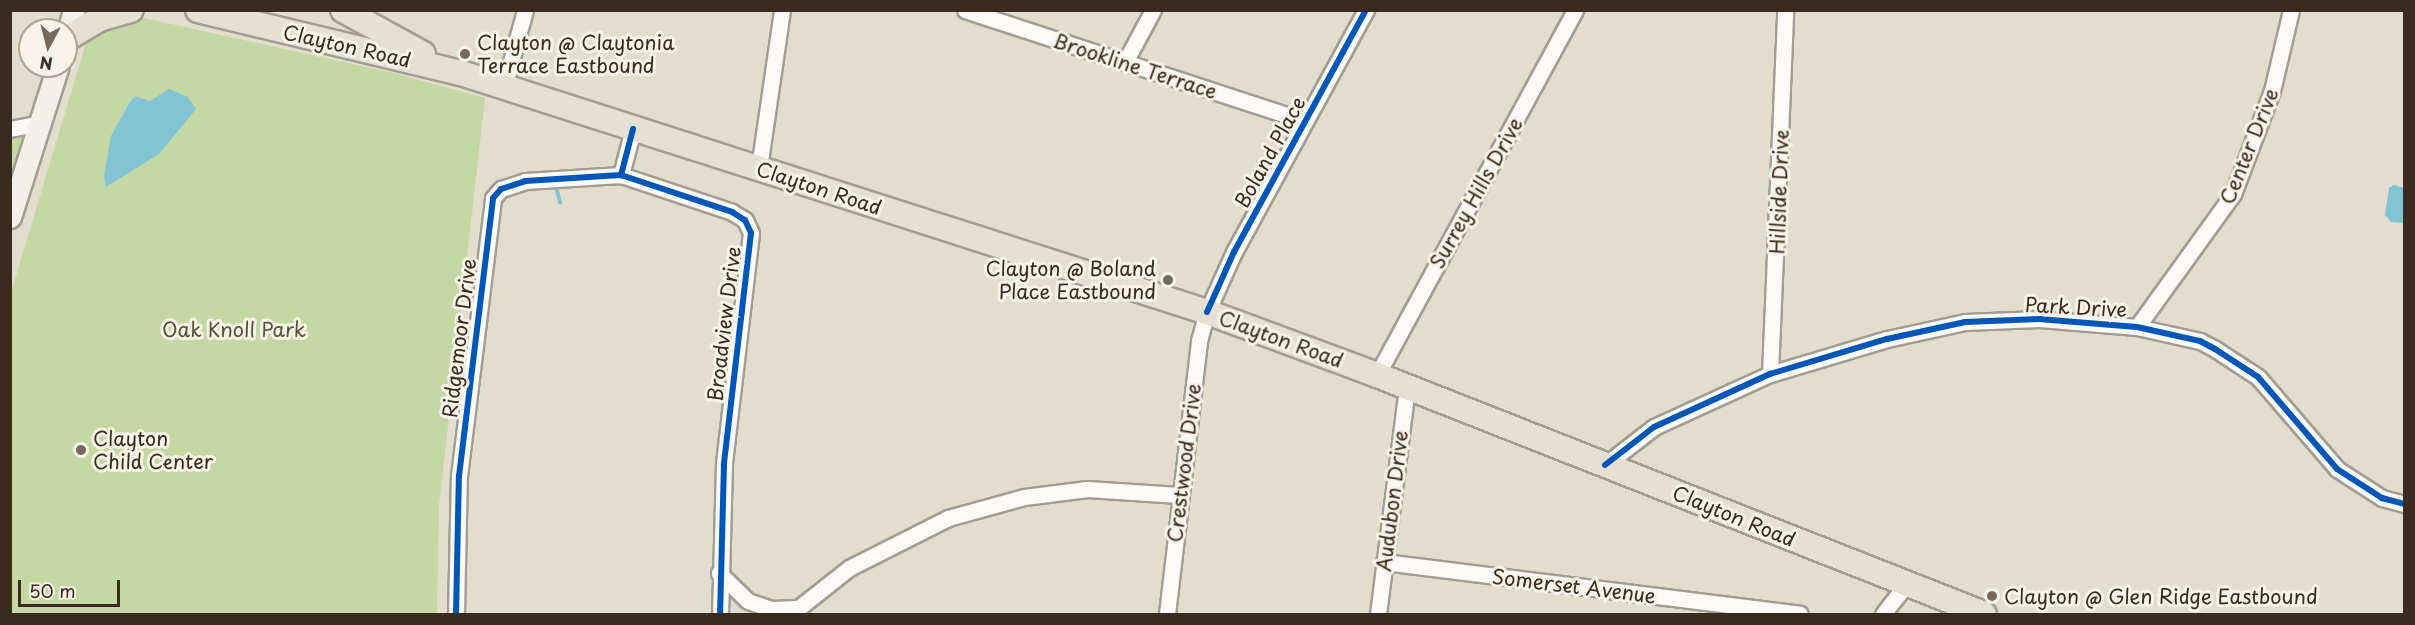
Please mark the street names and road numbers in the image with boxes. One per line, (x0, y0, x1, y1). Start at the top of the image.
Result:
street label: Clayton Road (281, 20, 413, 72)
street label: Brookline Terrace (1050, 28, 1220, 104)
street label: Center Drive (2215, 84, 2283, 208)
street label: Boland Place (1229, 92, 1311, 212)
street label: Surrey Hills Drive (1424, 113, 1528, 273)
street label: Hillside Drive (1765, 129, 1793, 255)
street label: Clayton Road (753, 157, 885, 219)
street label: Broadview Drive (703, 245, 745, 403)
street label: Ridgemoor Drive (437, 257, 481, 419)
street label: Park Drive (2024, 292, 2128, 322)
street label: Clayton Road (1216, 305, 1346, 373)
street label: Crestwood Drive (1162, 382, 1206, 544)
street label: Audubon Drive (1371, 429, 1413, 573)
street label: Clayton Road (1669, 481, 1799, 551)
street label: Somerset Avenue (1491, 564, 1657, 608)

